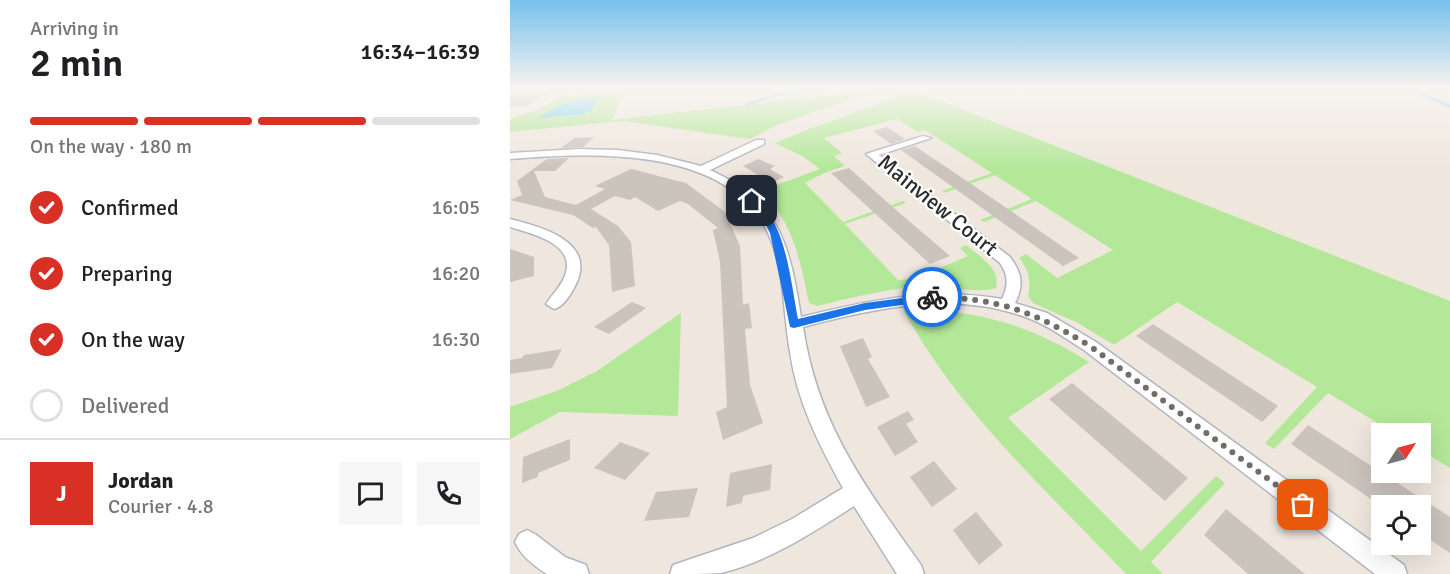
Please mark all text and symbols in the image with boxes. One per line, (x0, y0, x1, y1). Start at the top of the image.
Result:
text: Arriving in (30, 16, 119, 41)
text: 16:34–16:39 (361, 38, 480, 65)
text: 2 min (30, 39, 123, 87)
text: On the way · 180 m (30, 134, 192, 159)
street label: Mainview Court (873, 148, 1004, 262)
pin (726, 175, 777, 226)
icon: home (735, 184, 768, 217)
icon: check (30, 191, 63, 224)
text: Confirmed (81, 194, 179, 221)
text: 16:05 (431, 195, 480, 220)
icon: check (30, 257, 63, 290)
text: Preparing (81, 260, 173, 287)
text: 16:20 (431, 261, 480, 286)
courier (902, 267, 962, 327)
icon: bike (916, 281, 949, 314)
icon: check (30, 323, 63, 356)
text: On the way (81, 326, 185, 353)
text: 16:30 (431, 327, 480, 352)
text: Delivered (81, 392, 169, 419)
north arrow (1371, 423, 1431, 483)
map controls (1371, 423, 1431, 555)
button: chat (339, 462, 402, 525)
button: phone (417, 462, 480, 525)
text: Jordan (108, 467, 174, 494)
pin (1277, 479, 1328, 530)
text: J (56, 480, 67, 507)
icon: bag (1286, 488, 1319, 521)
text: Courier · 4.8 (108, 494, 214, 519)
button: locate (1371, 495, 1431, 555)

